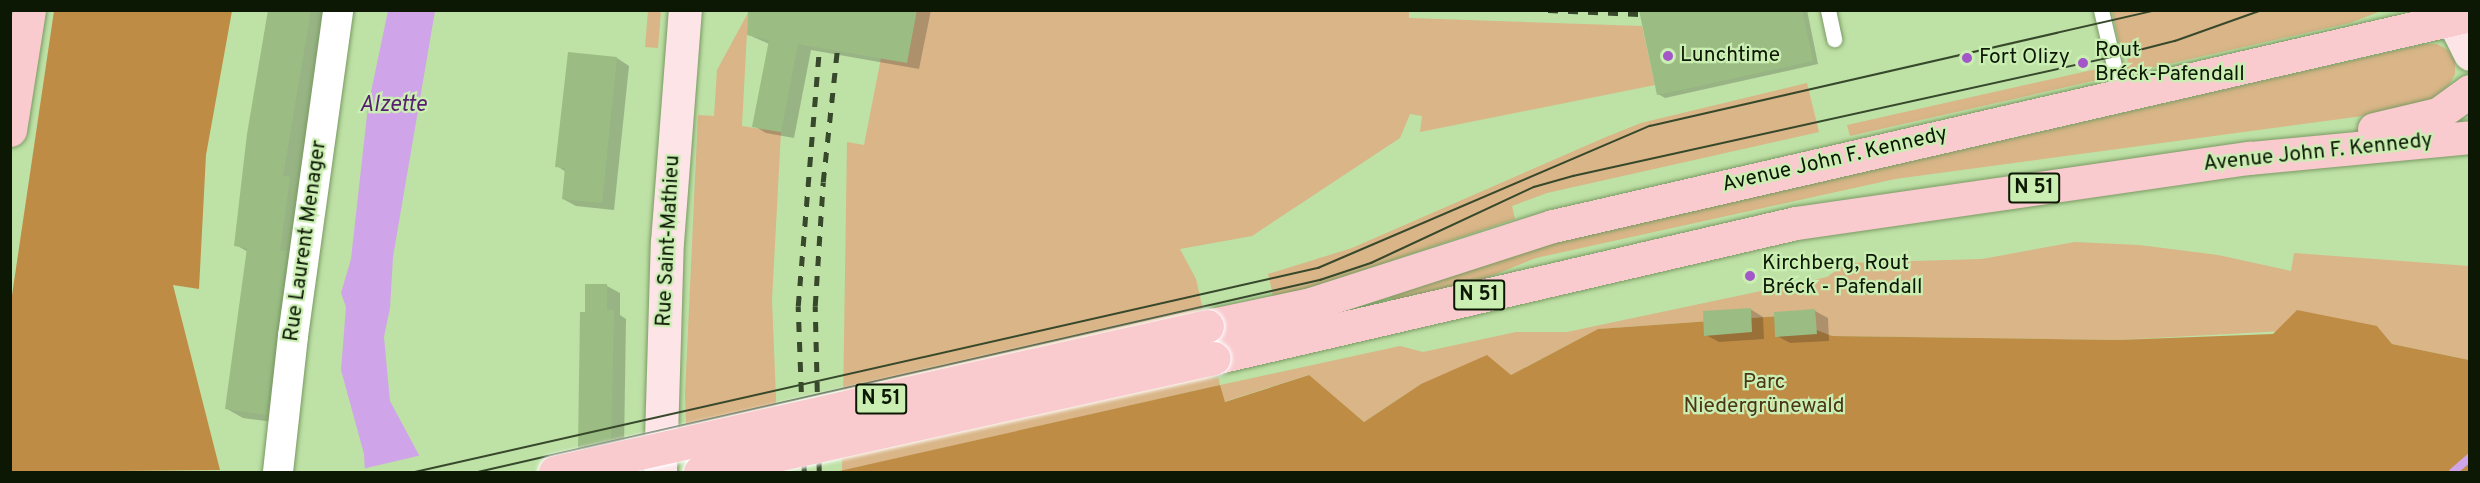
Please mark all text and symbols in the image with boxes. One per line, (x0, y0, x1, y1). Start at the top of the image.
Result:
place label: Rout Bréck-Pafendall (2095, 38, 2245, 88)
place label: Lunchtime (1680, 43, 1780, 69)
place label: Fort Olizy (1979, 45, 2070, 71)
marker: Lunchtime (1661, 49, 1675, 63)
marker: Fort Olizy (1960, 51, 1974, 65)
marker: Rout Bréck-Pafendall (2076, 56, 2090, 70)
water label: Alzette (359, 93, 427, 119)
street label: Avenue John F. Kennedy (1720, 122, 1950, 198)
street label: Avenue John F. Kennedy (2202, 128, 2434, 178)
street label: Rue Laurent Menager (279, 139, 333, 343)
street label: Rue Saint-Mathieu (652, 154, 686, 328)
road number: N 51 (2007, 171, 2061, 205)
place label: Kirchberg, Rout Bréck - Pafendall (1762, 251, 1922, 301)
marker: Kirchberg, Rout Bréck - Pafendall (1743, 269, 1757, 283)
road number: N 51 (1452, 278, 1506, 312)
park label: Parc Niedergrünewald (1683, 370, 1845, 420)
road number: N 51 (854, 382, 908, 416)

